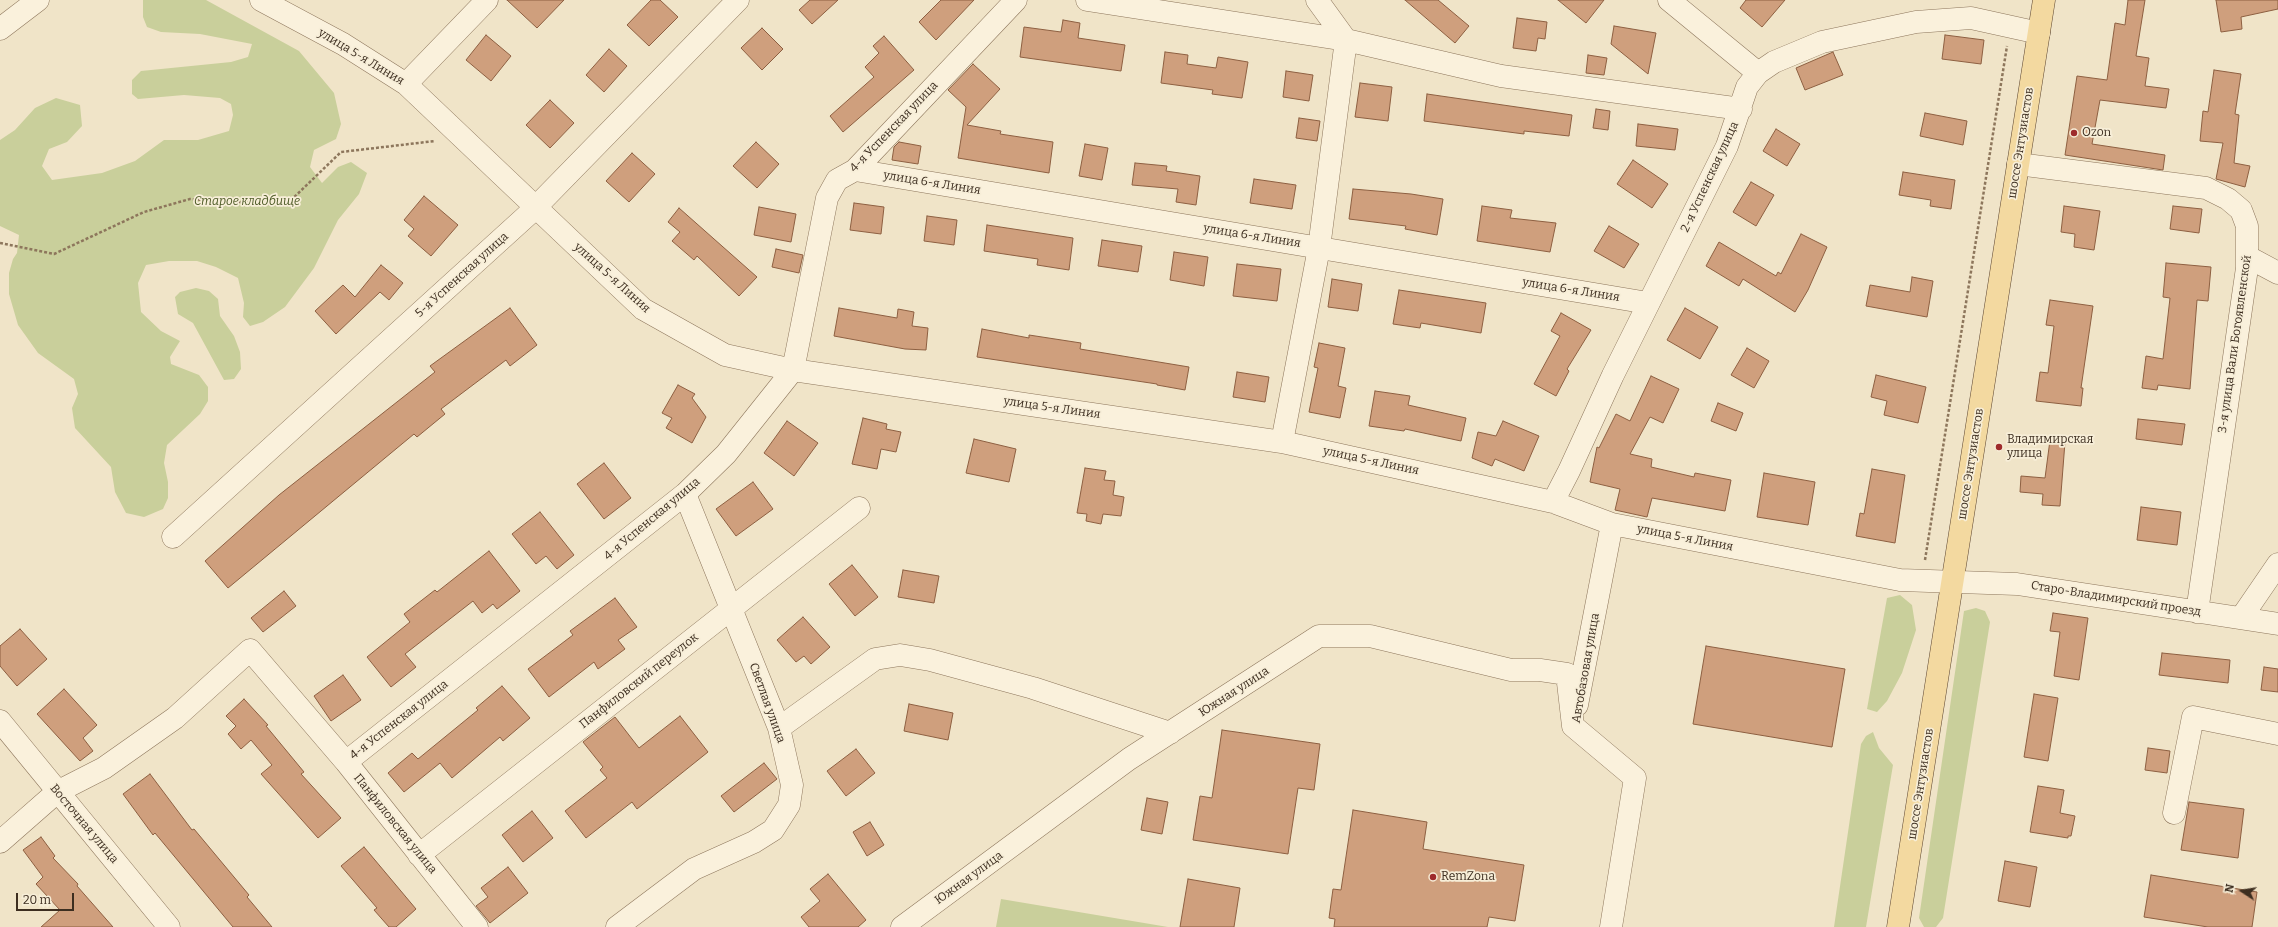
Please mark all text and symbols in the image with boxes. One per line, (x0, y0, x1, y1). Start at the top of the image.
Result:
street label: улица 5-я Линия (315, 26, 407, 88)
street label: 4-я Успенская улица (847, 79, 941, 175)
street label: шоссе Энтузиастов (2005, 86, 2037, 200)
street label: 2-я Успенская улица (1678, 119, 1742, 235)
place label: Ozon (2082, 126, 2111, 140)
marker: Ozon (2069, 128, 2079, 138)
street label: улица 6-я Линия (882, 168, 982, 198)
park label: Старое кладбище (194, 195, 300, 209)
street label: улица 6-я Линия (1202, 221, 1302, 251)
street label: 5-я Успенская улица (413, 229, 511, 321)
street label: улица 5-я Линия (571, 240, 653, 316)
street label: 3-я улица Вали Богоявленской (2215, 254, 2255, 434)
street label: улица 6-я Линия (1521, 275, 1621, 305)
street label: улица 5-я Линия (1003, 394, 1101, 422)
street label: шоссе Энтузиастов (1955, 407, 1987, 521)
place label: Владимирская улица (2007, 433, 2093, 461)
marker: Владимирская улица (1994, 442, 2004, 452)
street label: улица 5-я Линия (1322, 444, 1420, 478)
street label: 4-я Успенская улица (601, 475, 703, 563)
street label: улица 5-я Линия (1636, 522, 1734, 554)
street label: Старо-Владимирский проезд (2030, 578, 2202, 620)
street label: Автобазовая улица (1569, 612, 1603, 724)
street label: Панфиловский переулок (577, 630, 701, 732)
street label: Светлая улица (746, 661, 788, 745)
street label: Южная улица (1196, 664, 1272, 720)
street label: 4-я Успенская улица (347, 677, 451, 763)
street label: шоссе Энтузиастов (1905, 727, 1937, 841)
street label: Панфиловская улица (350, 771, 440, 877)
street label: Восточная улица (47, 781, 121, 867)
street label: Южная улица (932, 848, 1006, 908)
place label: RemZona (1441, 870, 1495, 884)
north arrow (2222, 871, 2262, 911)
marker: RemZona (1428, 872, 1438, 882)
text: N (2223, 883, 2237, 894)
scale bar (18, 885, 76, 911)
text: 20 m (23, 893, 51, 907)

